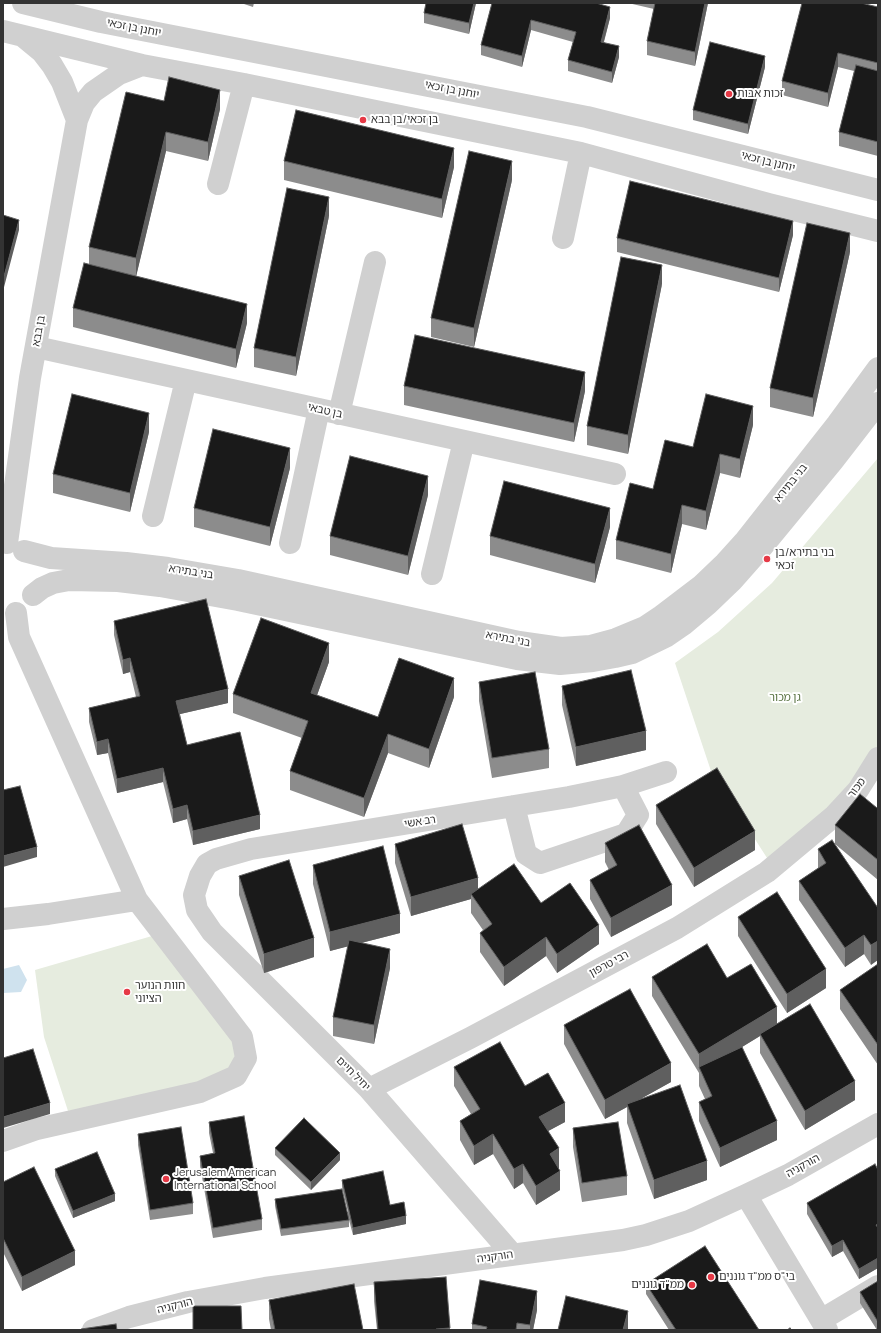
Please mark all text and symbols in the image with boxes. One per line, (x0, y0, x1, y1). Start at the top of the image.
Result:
street label: יוחנן בן זכאי (106, 16, 162, 40)
street label: יוחנן בן זכאי (424, 78, 480, 102)
place label: זכות אבות (737, 87, 783, 101)
marker: זכות אבות (724, 89, 734, 99)
place label: בן זכאי/בן בבא (371, 113, 438, 127)
marker: בן זכאי/בן בבא (358, 115, 368, 125)
street label: יוחנן בן זכאי (740, 149, 796, 175)
street label: בן בבא (30, 314, 48, 348)
street label: בן טבאי (306, 401, 344, 421)
street label: בני בתירא (772, 461, 810, 505)
place label: בני בתירא/בן זכאי (775, 546, 834, 572)
marker: בני בתירא/בן זכאי (762, 554, 772, 564)
street label: בני בתירא (168, 562, 214, 582)
street label: בני בתירא (485, 628, 531, 650)
park label: גן מכור (769, 691, 801, 705)
street label: מכור (845, 775, 869, 801)
street label: רב אשי (403, 813, 437, 831)
street label: רבי טרפון (587, 948, 631, 980)
place label: חוות הנוער הציוני (135, 979, 185, 1005)
marker: חוות הנוער הציוני (122, 987, 132, 997)
street label: יחיל חיים (333, 1054, 373, 1094)
street label: הורקניה (784, 1151, 822, 1181)
place label: Jerusalem American International School (174, 1166, 276, 1192)
marker: Jerusalem American International School (161, 1174, 171, 1184)
street label: הורקניה (476, 1248, 514, 1266)
place label: בי"ס ממ"ד גוננים (719, 1270, 795, 1284)
marker: בי"ס ממ"ד גוננים (706, 1272, 716, 1282)
place label: ממ"ד גוננים (631, 1278, 684, 1292)
marker: ממ"ד גוננים (687, 1280, 697, 1290)
street label: הורקניה (156, 1295, 194, 1317)

